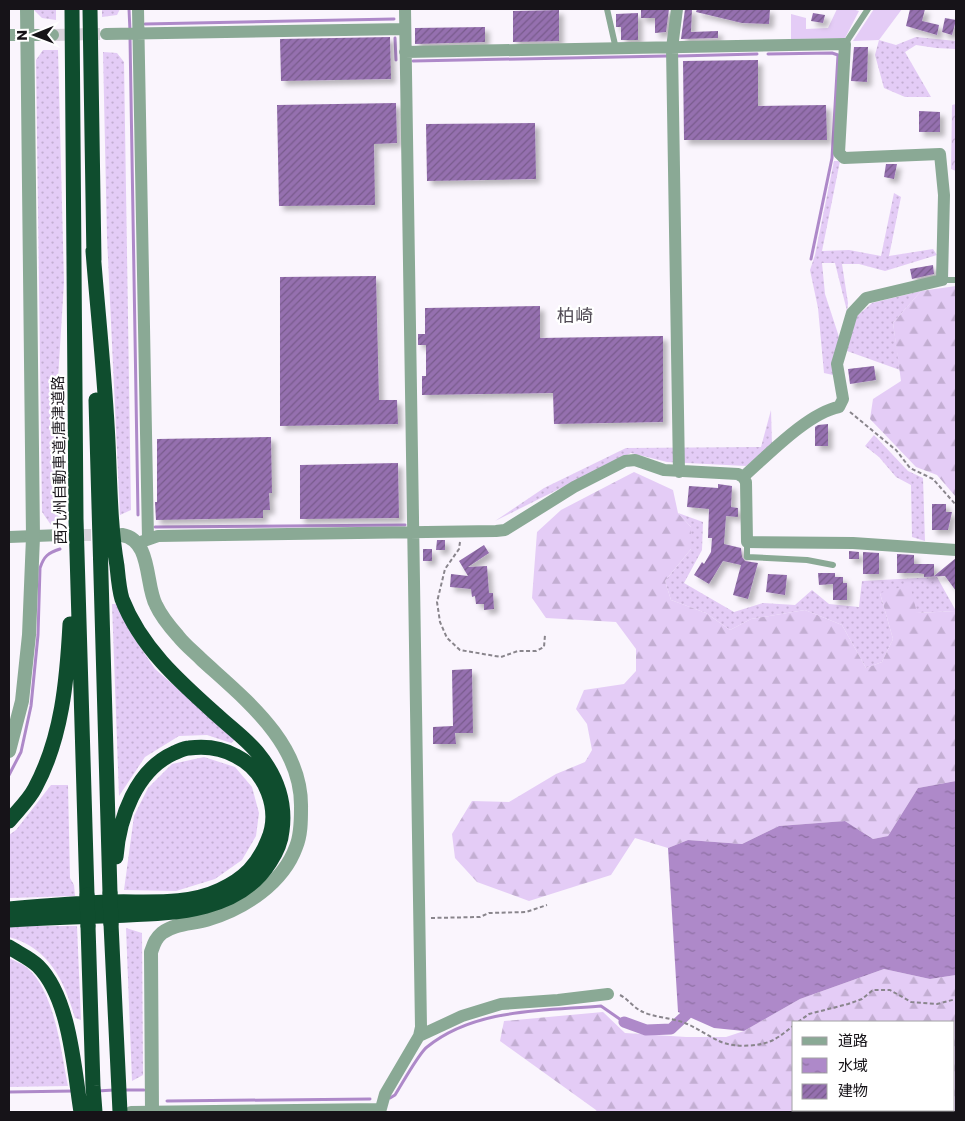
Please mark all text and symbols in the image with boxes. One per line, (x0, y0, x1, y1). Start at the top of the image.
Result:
north arrow (10, 10, 60, 60)
text: N (12, 30, 32, 41)
district label: 柏崎 (557, 303, 593, 328)
street label: 西九州自動車道;唐津道路 (47, 375, 71, 545)
legend (792, 1021, 955, 1111)
text: 道路 (838, 1030, 868, 1051)
text: 水域 (838, 1055, 868, 1076)
text: 建物 (838, 1080, 868, 1101)

